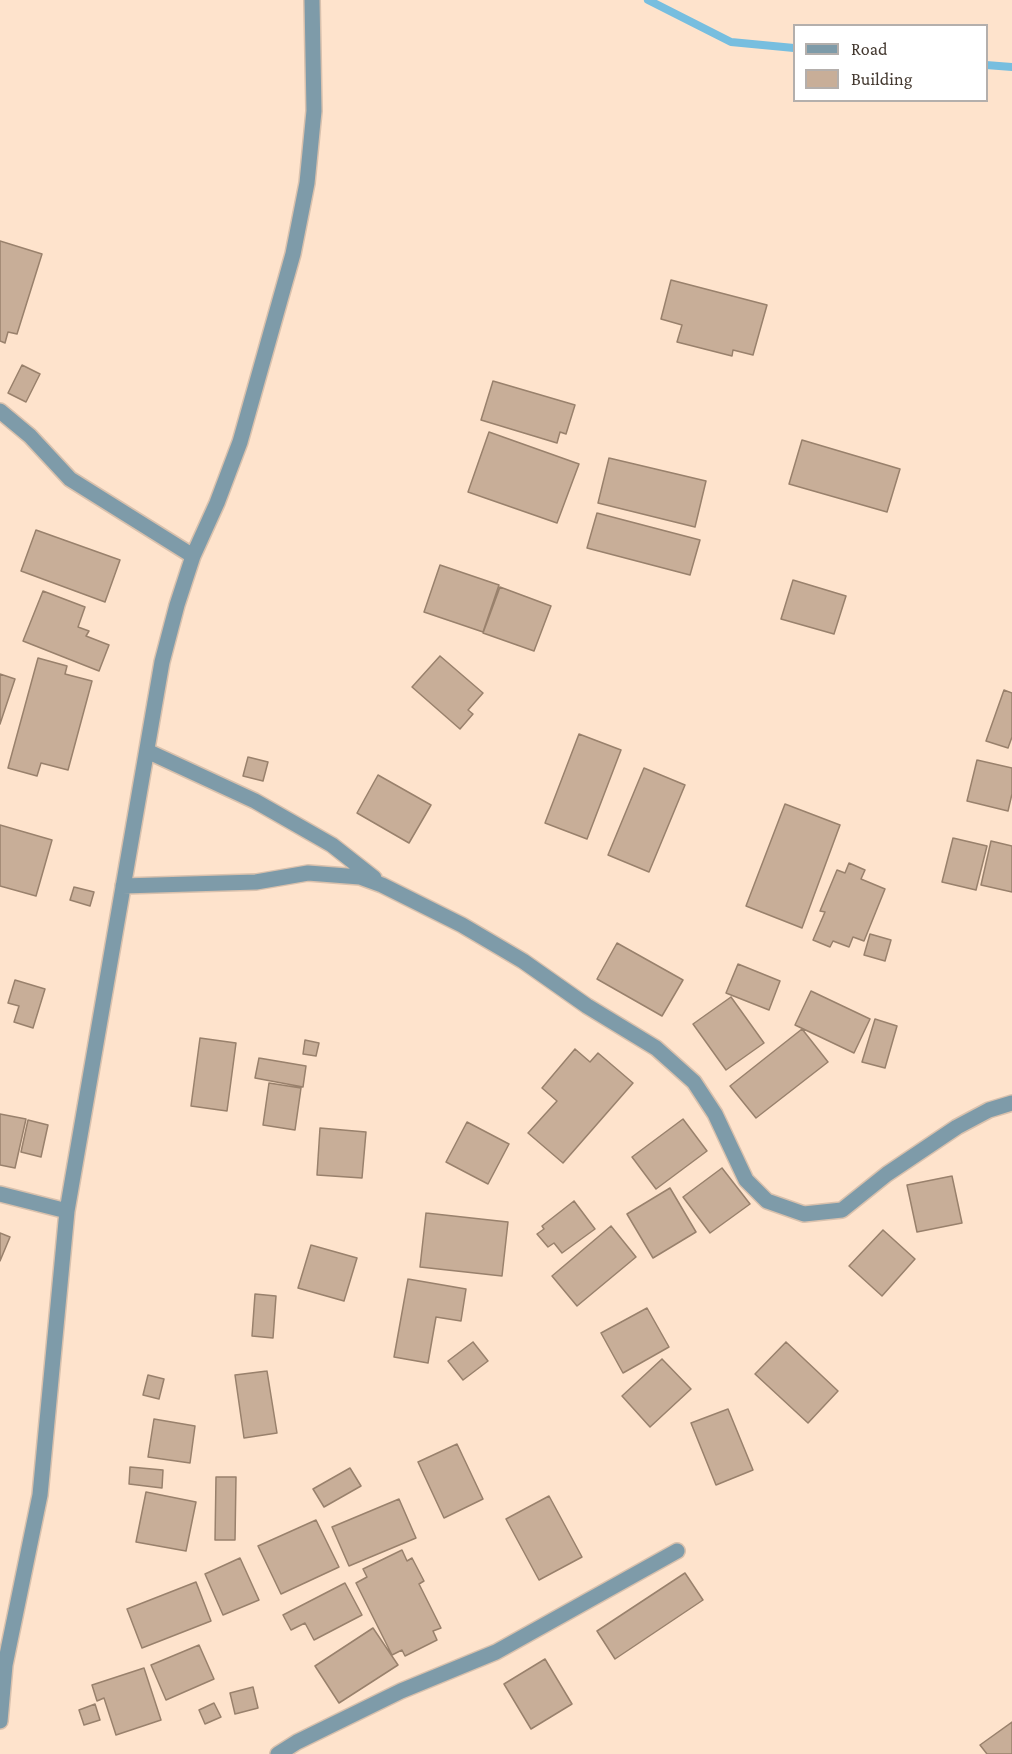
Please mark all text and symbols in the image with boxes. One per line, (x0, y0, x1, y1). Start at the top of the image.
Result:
legend (793, 24, 988, 102)
text: Road (851, 39, 888, 59)
text: Building (851, 69, 912, 89)

